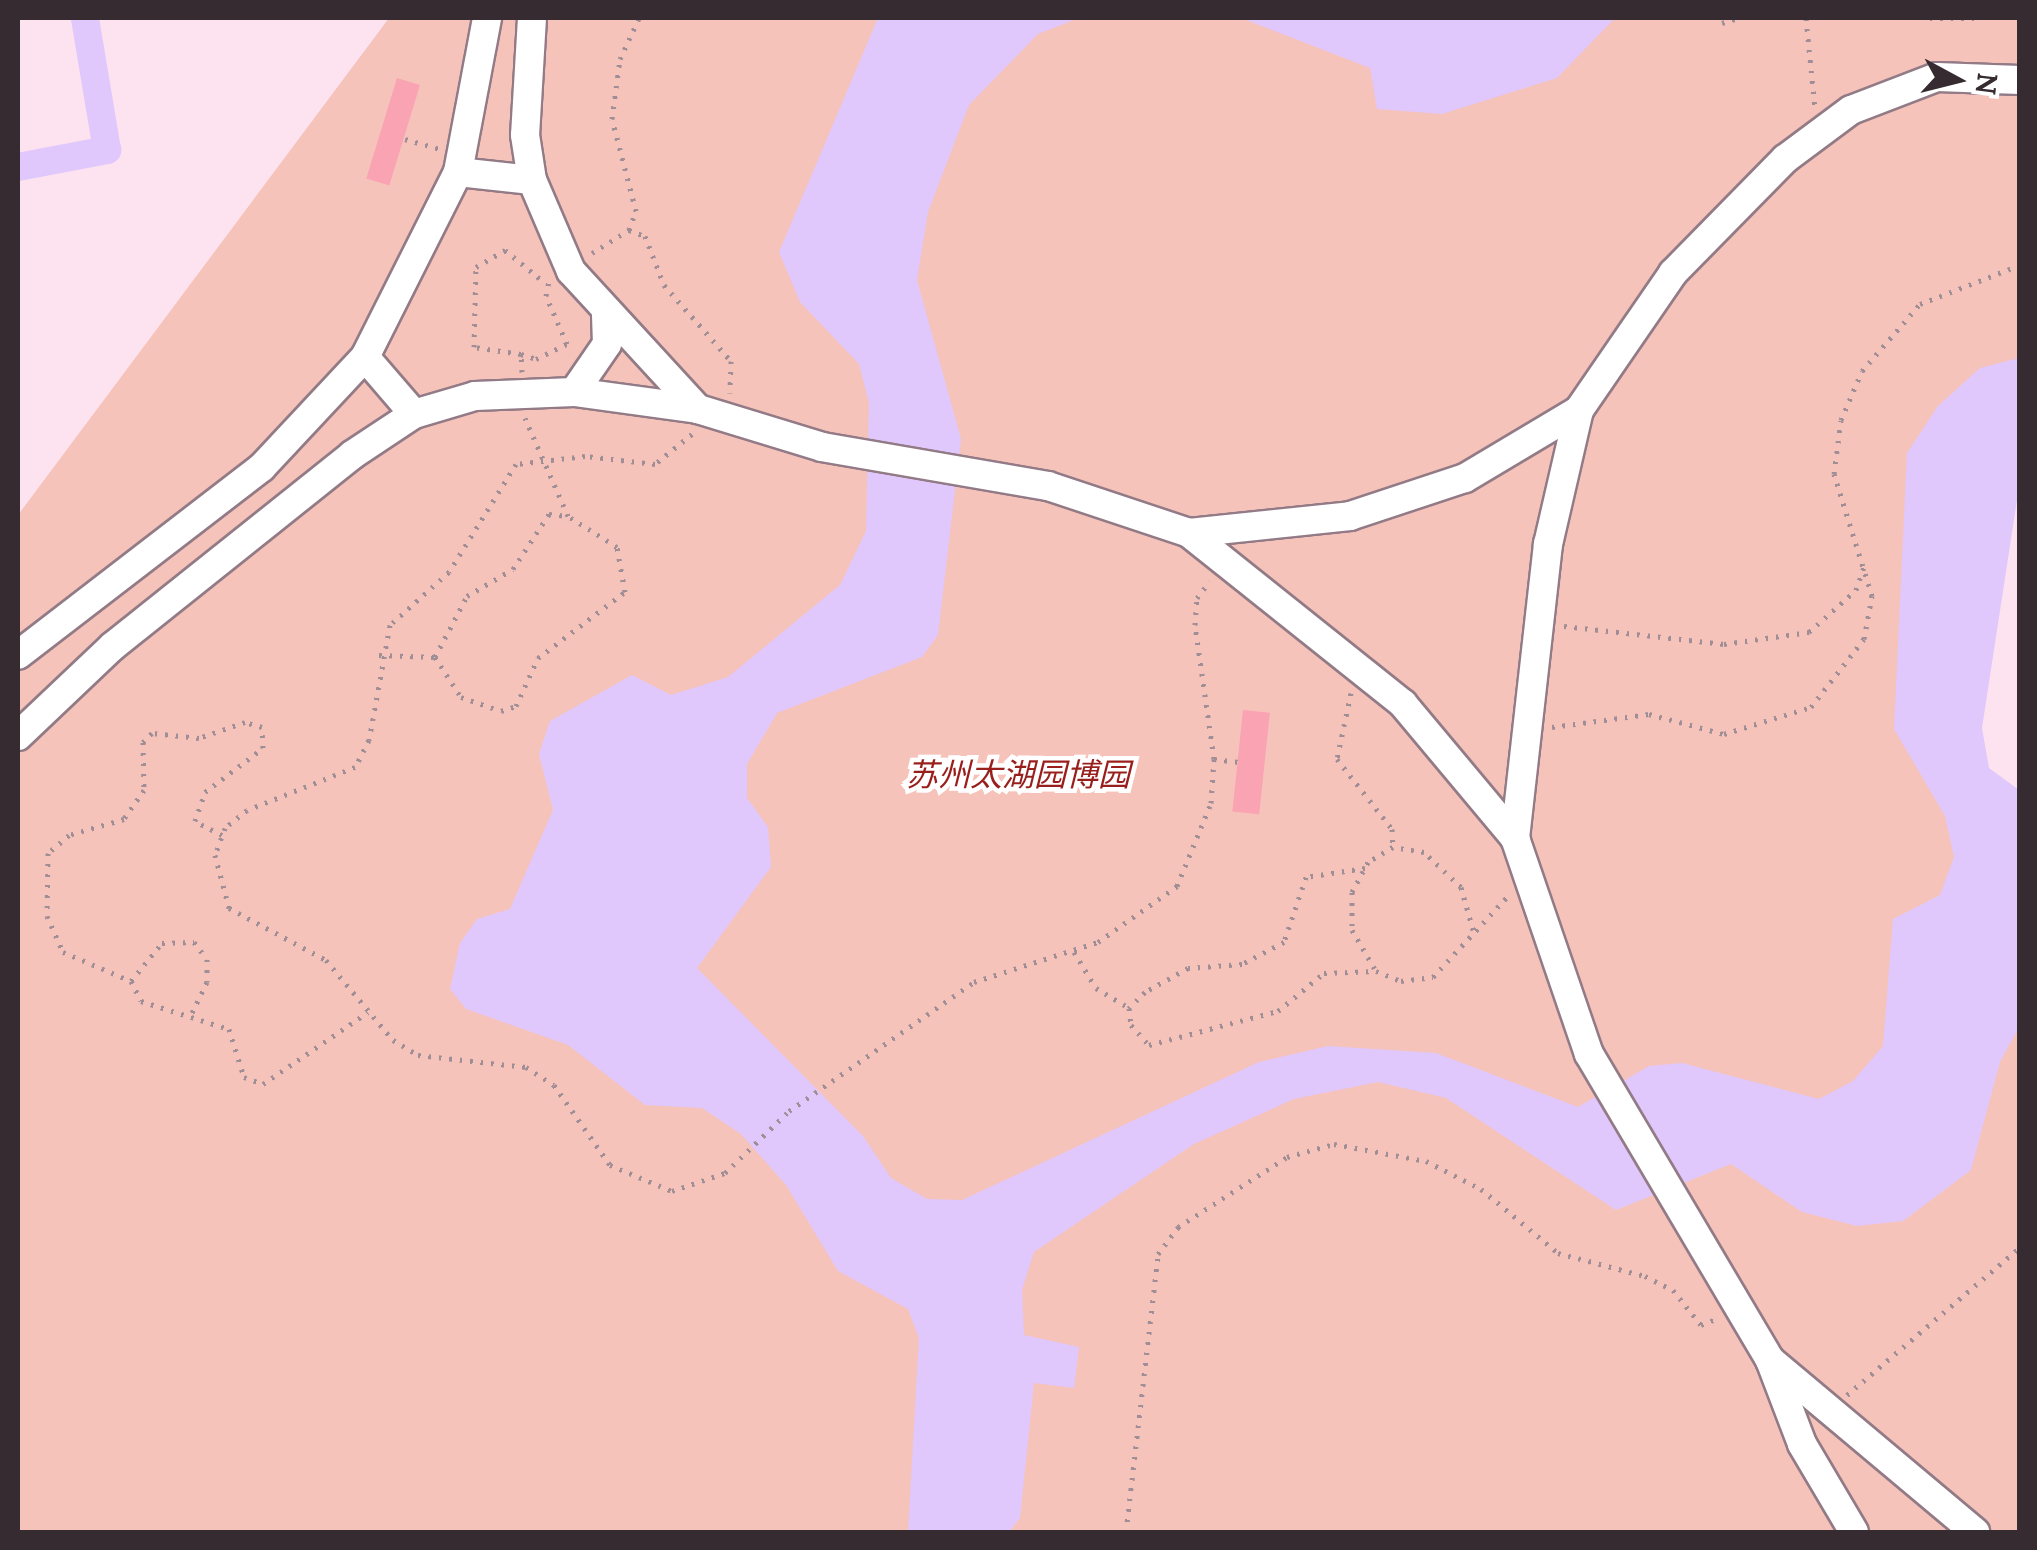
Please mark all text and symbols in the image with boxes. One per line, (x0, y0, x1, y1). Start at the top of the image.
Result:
north arrow (1907, 30, 2007, 130)
text: N (1968, 71, 2006, 97)
park label: 苏州太湖园博园 (906, 756, 1130, 794)

